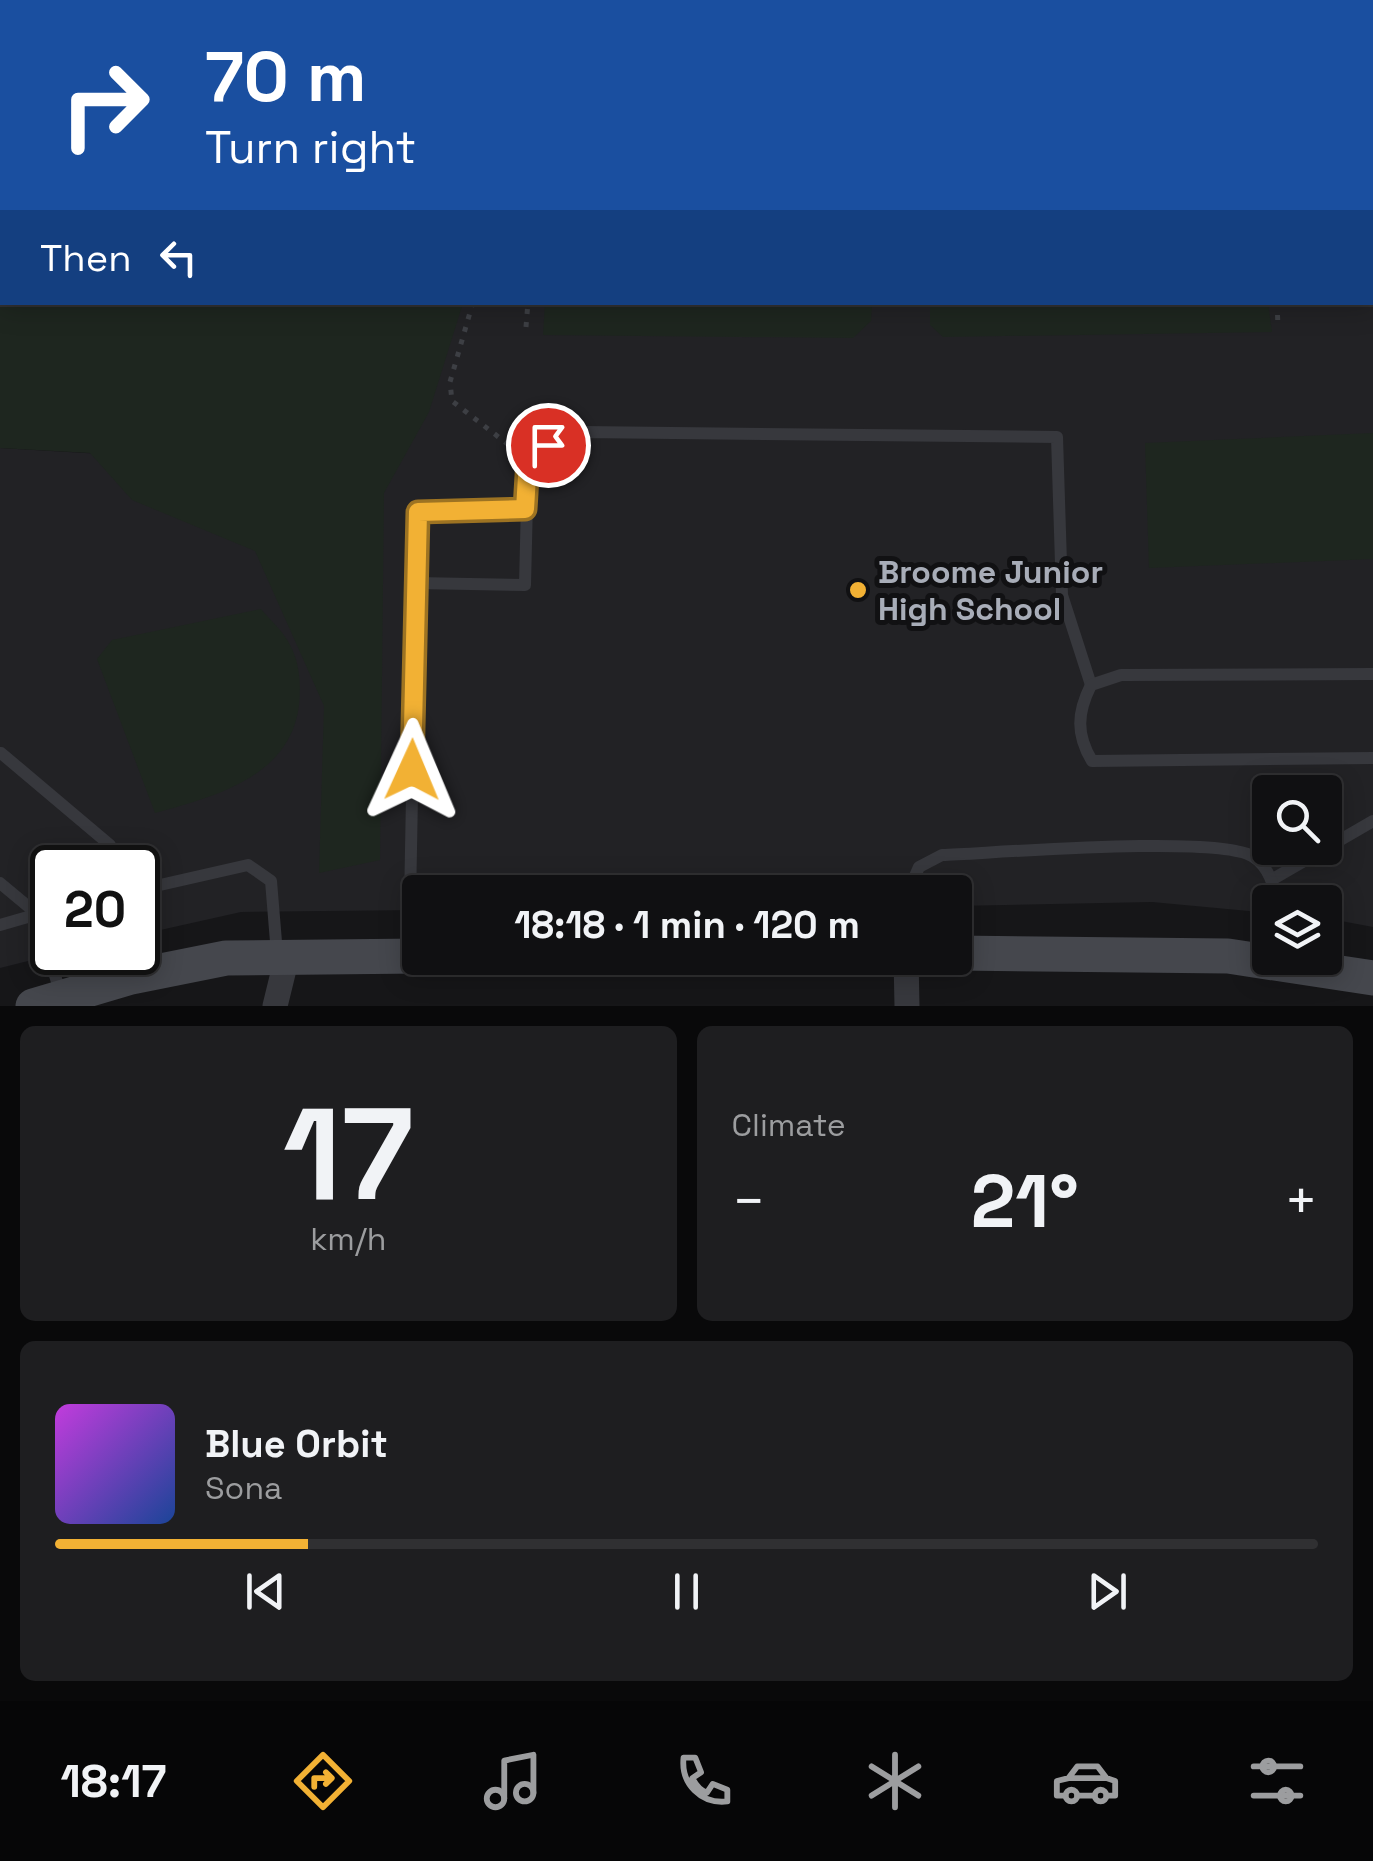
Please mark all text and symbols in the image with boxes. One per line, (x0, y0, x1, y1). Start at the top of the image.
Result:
text: 70 m (205, 32, 366, 121)
icon: right (40, 40, 170, 170)
text: Turn right (205, 119, 416, 176)
icon: left (151, 230, 206, 285)
text: Then (40, 234, 131, 282)
pin (506, 403, 591, 488)
icon: arrive (521, 418, 576, 473)
place label: Broome Junior High School (878, 552, 1103, 629)
marker: Broome Junior High School (847, 579, 869, 601)
position arrow (360, 718, 464, 822)
map controls (1252, 775, 1342, 975)
button: search (1252, 775, 1342, 865)
speed limit sign: 20 (30, 845, 160, 975)
button: layers (1252, 885, 1342, 975)
text: 18:18 · 1 min · 120 m (514, 901, 860, 949)
text: 17 (283, 1071, 414, 1237)
text: Climate (732, 1105, 846, 1145)
text: 21° (971, 1153, 1079, 1249)
text: − (732, 1166, 766, 1236)
text: + (1284, 1166, 1318, 1236)
text: km/h (310, 1219, 386, 1259)
text: Blue Orbit (205, 1420, 388, 1468)
text: Sona (205, 1468, 282, 1508)
icon: previous (238, 1564, 293, 1619)
icon: pause (659, 1564, 714, 1619)
icon: next (1080, 1564, 1135, 1619)
icon: directions (288, 1746, 358, 1816)
icon: music (478, 1746, 548, 1816)
icon: phone (669, 1746, 739, 1816)
icon: climate (860, 1746, 930, 1816)
icon: car (1051, 1746, 1121, 1816)
icon: filters (1242, 1746, 1312, 1816)
text: 18:17 (60, 1753, 167, 1810)

